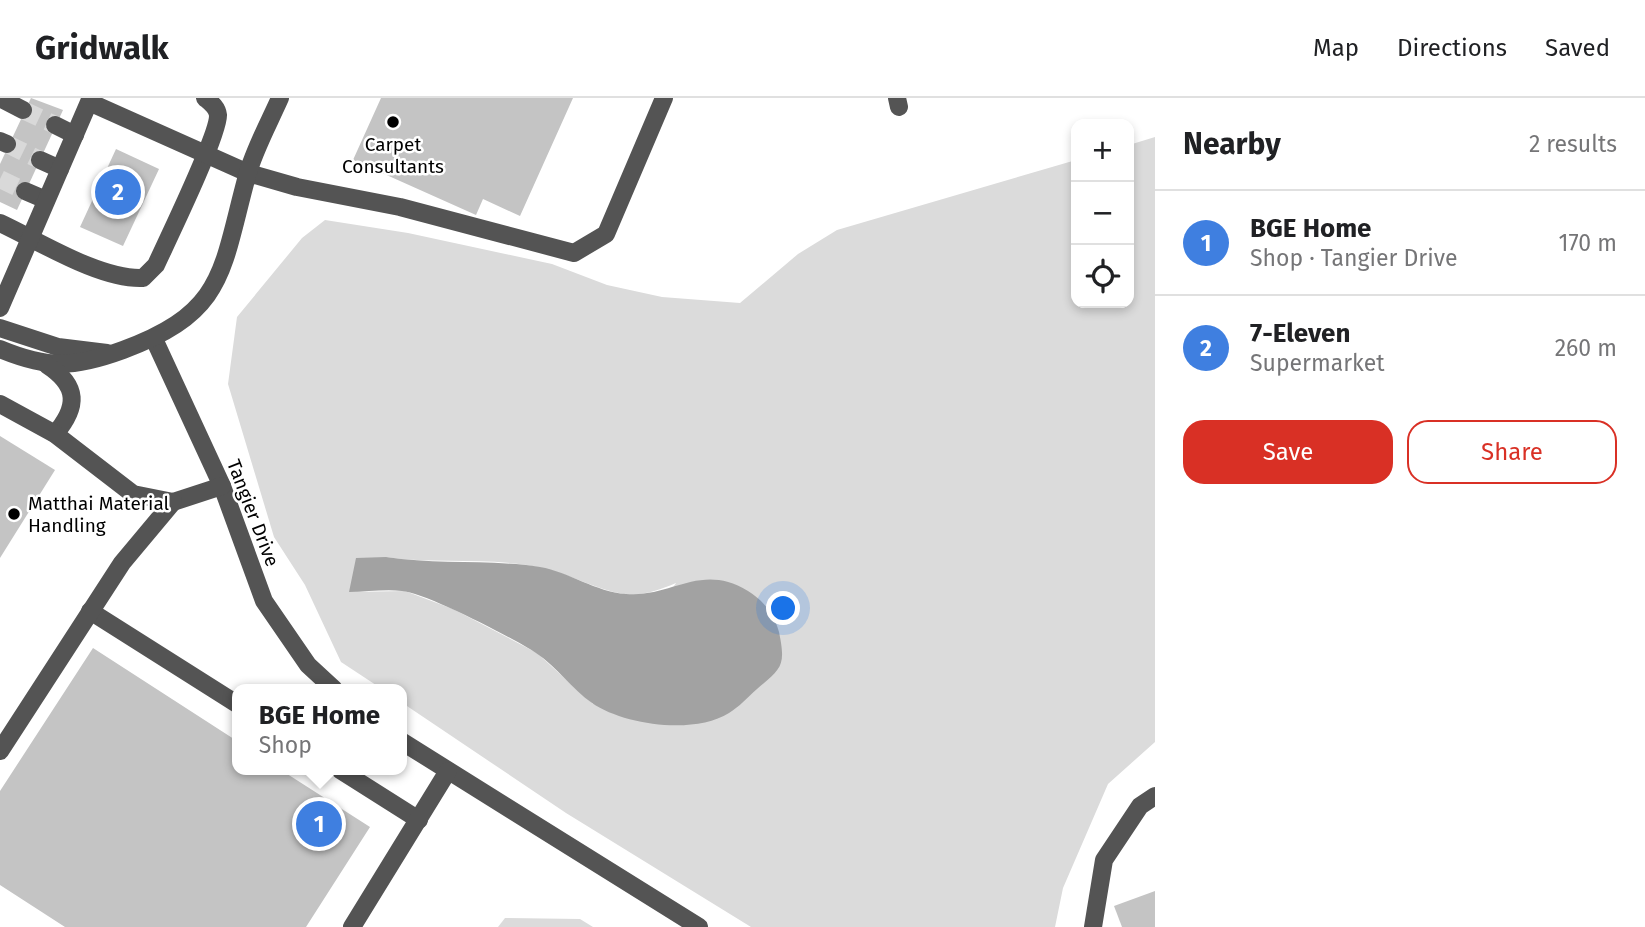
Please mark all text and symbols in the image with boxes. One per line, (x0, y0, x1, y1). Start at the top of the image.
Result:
text: Gridwalk (35, 28, 169, 68)
text: Map (1313, 34, 1359, 62)
text: Directions (1397, 34, 1507, 62)
text: Saved (1545, 34, 1610, 62)
marker: Carpet Consultants (385, 114, 401, 130)
map controls (1071, 119, 1134, 308)
button: + (1071, 119, 1134, 182)
text: Nearby (1183, 126, 1281, 162)
text: 2 results (1529, 130, 1617, 158)
place label: Carpet Consultants (342, 133, 444, 178)
pin: 2 (95, 166, 141, 218)
button: − (1071, 182, 1134, 245)
text: BGE Home (1250, 213, 1371, 244)
text: 1 (1201, 229, 1211, 257)
text: 170 m (1558, 229, 1617, 257)
text: Shop · Tangier Drive (1250, 244, 1457, 272)
button: locate (1071, 245, 1134, 308)
text: 7-Eleven (1250, 318, 1350, 349)
text: 2 (1200, 334, 1212, 362)
text: 260 m (1555, 334, 1617, 362)
text: Supermarket (1250, 349, 1385, 377)
button: Save (1183, 420, 1393, 484)
button: Share (1407, 420, 1617, 484)
street label: Tangier Drive (222, 456, 284, 570)
place label: Matthai Material Handling (28, 492, 170, 537)
marker: Matthai Material Handling (6, 506, 22, 522)
your location (766, 591, 800, 625)
popup (232, 684, 407, 775)
text: BGE Home (259, 700, 380, 731)
text: Shop (259, 731, 312, 759)
pin: 1 (296, 798, 342, 850)

